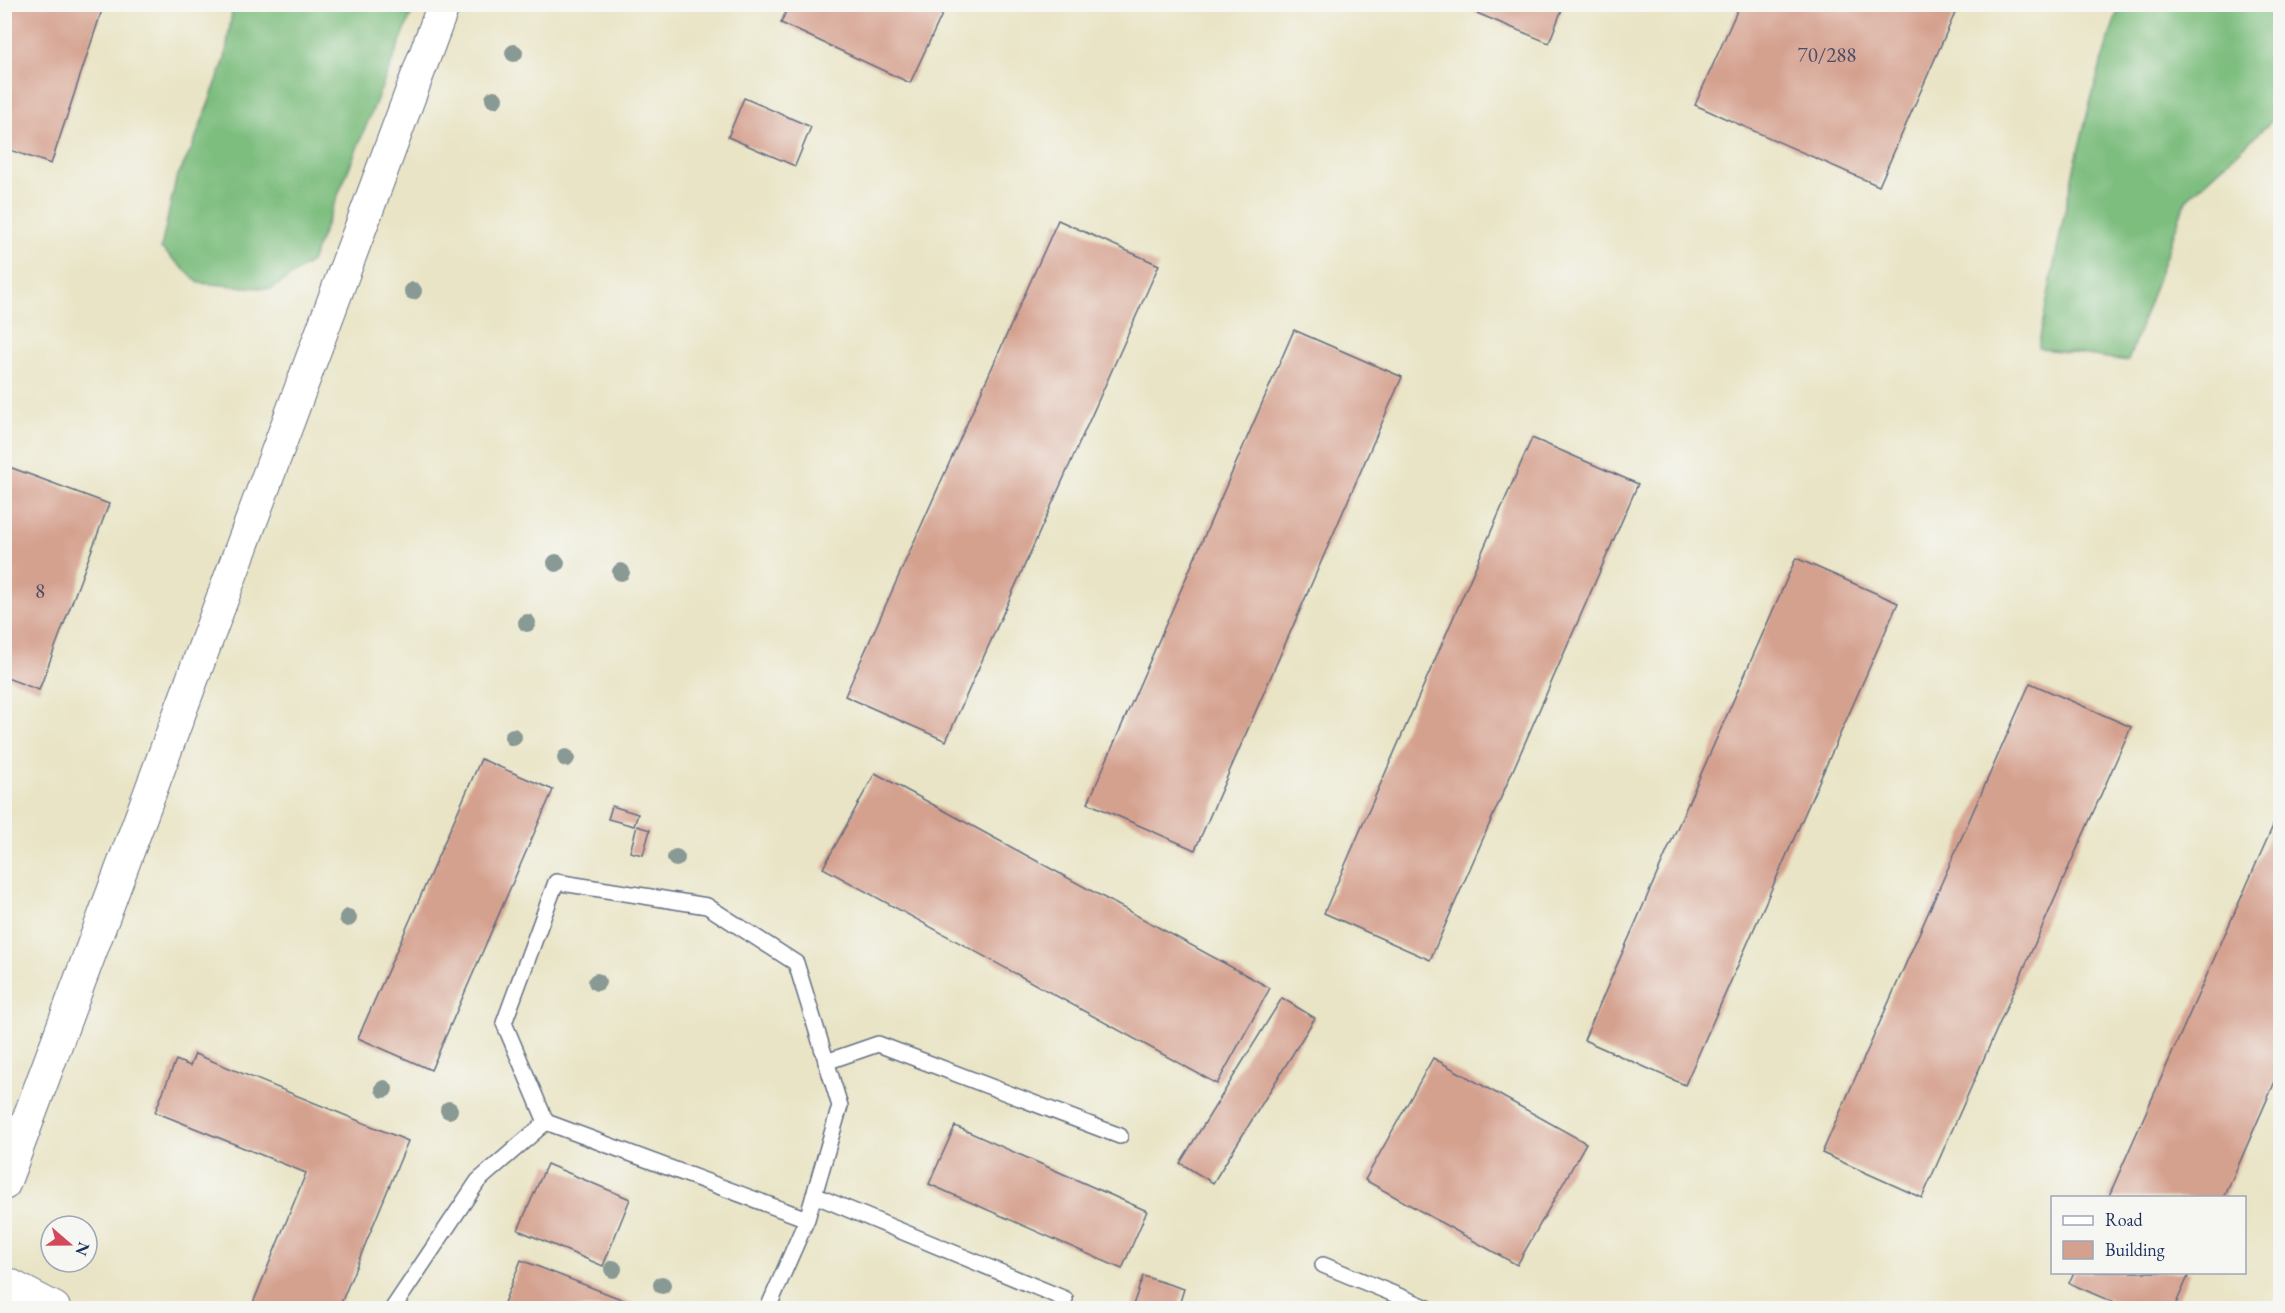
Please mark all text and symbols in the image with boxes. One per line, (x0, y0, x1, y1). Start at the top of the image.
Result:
house number: 70/288 (1798, 41, 1856, 68)
house number: 8 (35, 577, 45, 604)
legend (2051, 1196, 2246, 1274)
text: Road (2105, 1208, 2144, 1231)
north arrow (39, 1214, 99, 1274)
text: Building (2105, 1238, 2165, 1261)
text: N (71, 1239, 95, 1259)

